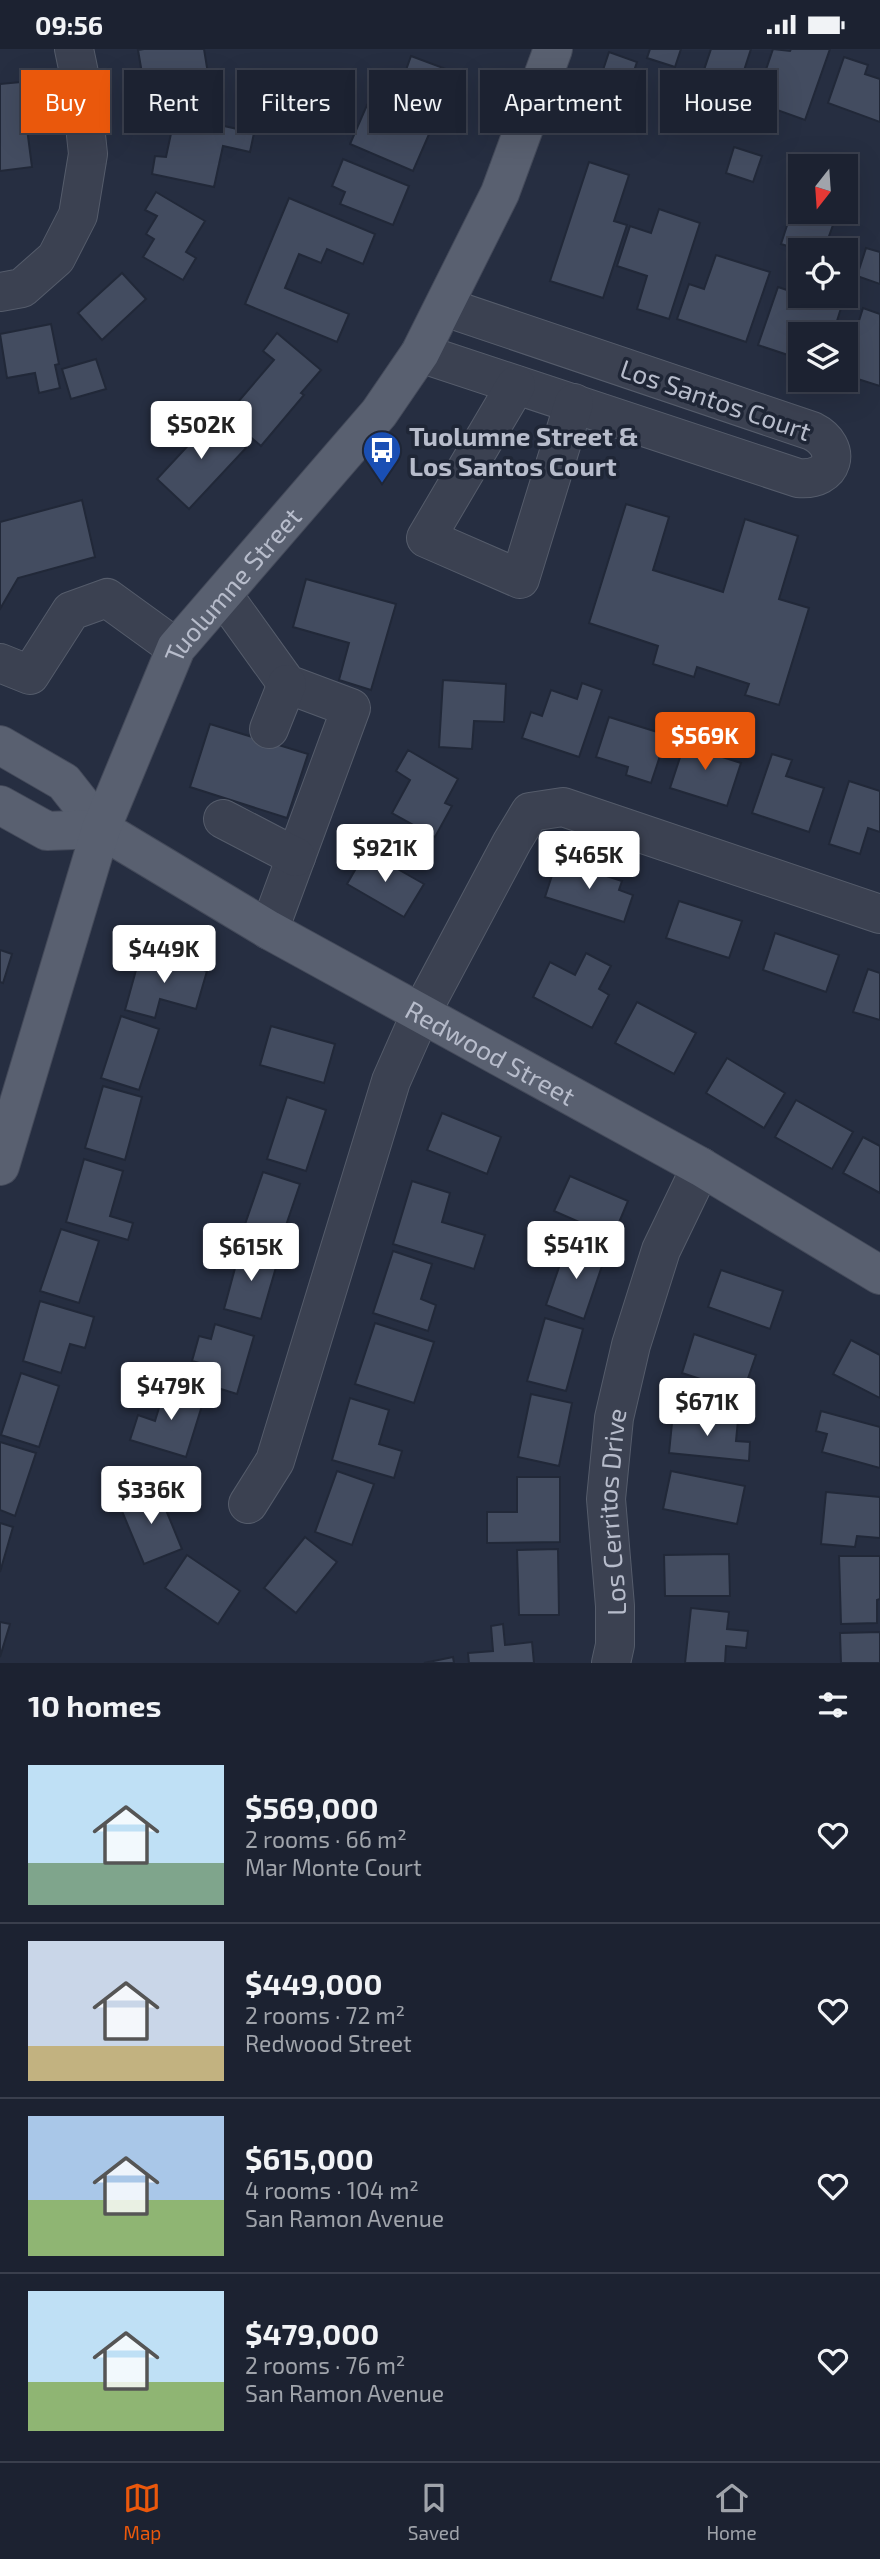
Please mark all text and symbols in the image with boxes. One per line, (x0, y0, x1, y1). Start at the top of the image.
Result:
text: 09:56 (35, 9, 103, 40)
chip: Buy (21, 70, 110, 133)
chip: Rent (124, 70, 223, 133)
chip: Filters (237, 70, 355, 133)
chip: New (369, 70, 466, 133)
chip: Apartment (480, 70, 646, 133)
chip: House (660, 70, 777, 133)
north arrow (788, 154, 858, 224)
map controls (788, 154, 858, 392)
button: locate (788, 238, 858, 308)
button: layers (788, 322, 858, 392)
street label: Los Santos Court (617, 352, 815, 446)
pin: $502K (152, 401, 250, 461)
text: $502K (167, 410, 235, 438)
place label: Tuolumne Street & Los Santos Court (409, 420, 638, 481)
bus stop icon: Tuolumne Street & Los Santos Court (361, 429, 403, 484)
street label: Tuolumne Street (157, 500, 307, 666)
pin: $569K (656, 713, 754, 772)
text: $569K (671, 721, 739, 749)
pin: $921K (336, 825, 434, 884)
pin: $465K (540, 831, 638, 891)
text: $921K (353, 833, 417, 861)
text: $465K (555, 840, 623, 868)
pin: $449K (115, 925, 213, 985)
text: $449K (129, 934, 199, 962)
street label: Redwood Street (401, 993, 581, 1111)
pin: $541K (527, 1221, 625, 1281)
pin: $615K (202, 1223, 300, 1283)
text: $541K (543, 1230, 609, 1258)
text: $615K (219, 1232, 283, 1260)
pin: $479K (122, 1363, 220, 1422)
text: $479K (137, 1371, 205, 1399)
pin: $671K (658, 1379, 756, 1438)
text: $671K (675, 1387, 739, 1415)
street label: Los Cerritos Drive (590, 1405, 631, 1616)
pin: $336K (102, 1467, 200, 1526)
text: $336K (117, 1475, 185, 1503)
icon: filters (814, 1686, 852, 1724)
text: 10 homes (28, 1687, 161, 1723)
text: $569,000 (245, 1789, 378, 1825)
icon: home (84, 1793, 168, 1877)
icon: heart (814, 1816, 852, 1854)
text: 2 rooms · 66 m² (245, 1825, 407, 1853)
text: Mar Monte Court (245, 1853, 422, 1881)
text: $449,000 (245, 1965, 382, 2001)
icon: home (84, 1969, 168, 2053)
icon: heart (814, 1992, 852, 2030)
text: 2 rooms · 72 m² (245, 2001, 405, 2029)
text: Redwood Street (245, 2029, 412, 2057)
text: $615,000 (245, 2140, 374, 2176)
icon: home (84, 2144, 168, 2228)
icon: heart (814, 2167, 852, 2205)
text: 4 rooms · 104 m² (245, 2176, 419, 2204)
text: San Ramon Avenue (245, 2204, 444, 2232)
text: $479,000 (245, 2315, 379, 2351)
icon: home (84, 2319, 168, 2403)
icon: heart (814, 2342, 852, 2380)
text: 2 rooms · 76 m² (245, 2351, 405, 2379)
text: San Ramon Avenue (245, 2379, 444, 2407)
tab: Map (123, 2479, 161, 2544)
tab: Saved (408, 2479, 460, 2544)
tab: Home (706, 2479, 757, 2544)

